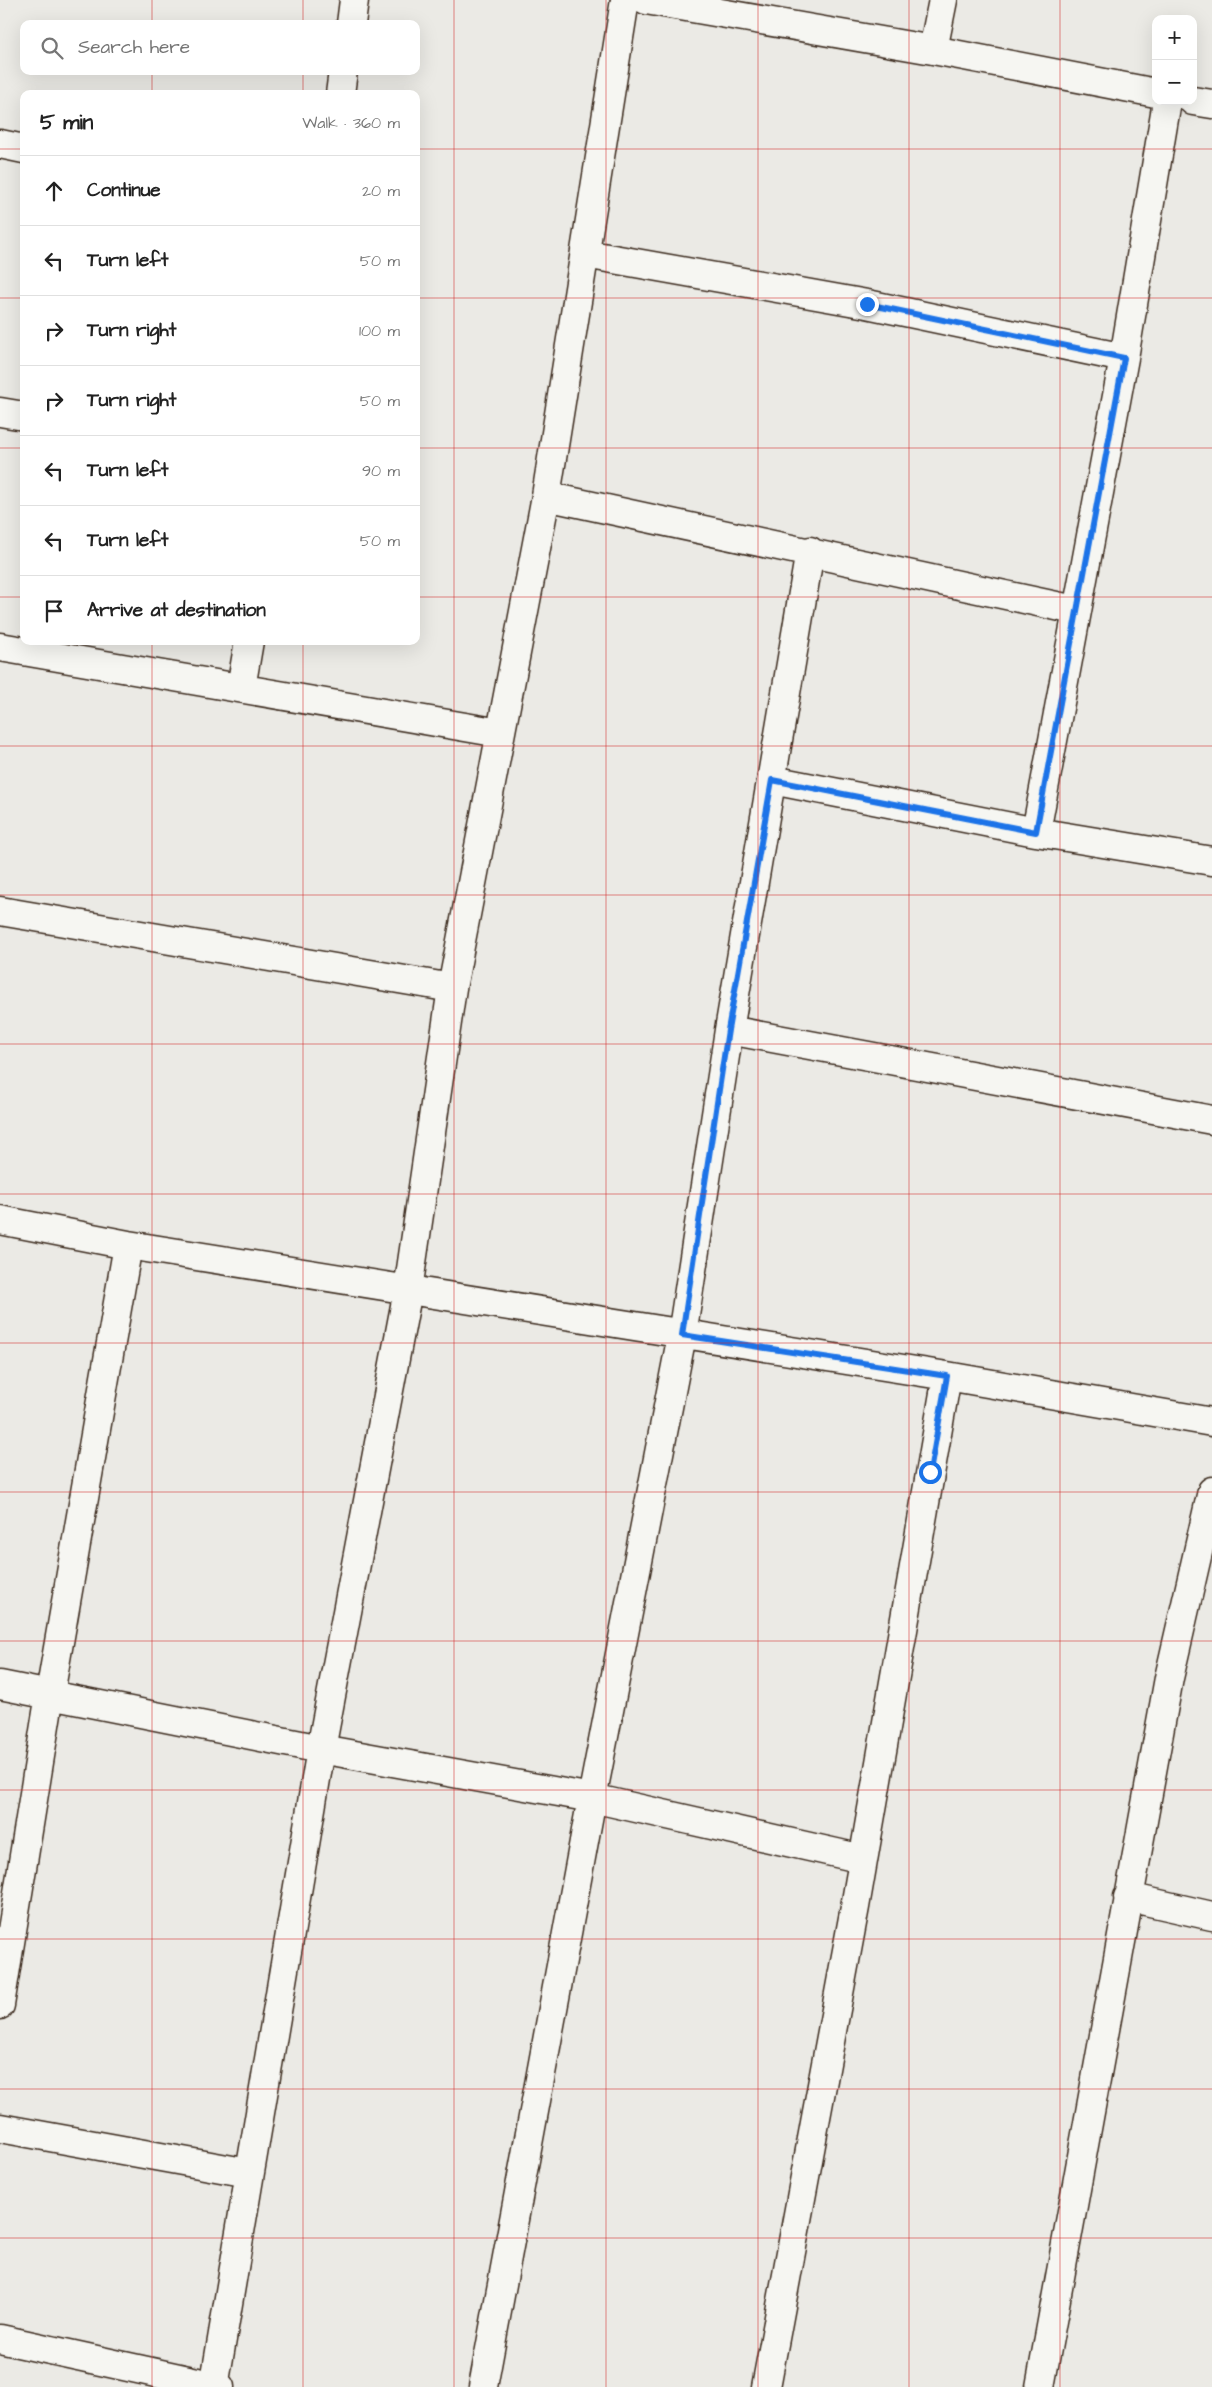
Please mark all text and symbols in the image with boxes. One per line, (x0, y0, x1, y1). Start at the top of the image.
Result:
map controls (1152, 15, 1197, 105)
button: + (1152, 15, 1197, 60)
search box (20, 20, 420, 75)
icon: search (38, 34, 66, 62)
text: Search here (78, 34, 190, 61)
button: − (1152, 60, 1197, 105)
text: 5 min (40, 108, 93, 137)
text: Walk · 360 m (302, 112, 400, 134)
icon: ahead (40, 177, 68, 205)
text: Continue (87, 177, 161, 204)
text: 20 m (362, 180, 400, 202)
icon: left (40, 247, 68, 275)
text: Turn left (87, 247, 168, 274)
text: 50 m (360, 250, 400, 272)
route end (856, 293, 879, 316)
icon: right (40, 317, 68, 345)
text: Turn right (87, 317, 176, 344)
text: 100 m (359, 320, 400, 342)
icon: right (40, 387, 68, 415)
text: Turn right (87, 387, 176, 414)
text: 50 m (360, 390, 400, 412)
icon: left (40, 457, 68, 485)
text: Turn left (87, 457, 168, 484)
text: 90 m (362, 460, 400, 482)
icon: left (40, 527, 68, 555)
text: Turn left (87, 527, 168, 554)
text: 50 m (360, 530, 400, 552)
icon: arrive (40, 597, 68, 625)
text: Arrive at destination (87, 597, 266, 624)
route start (919, 1461, 942, 1484)

